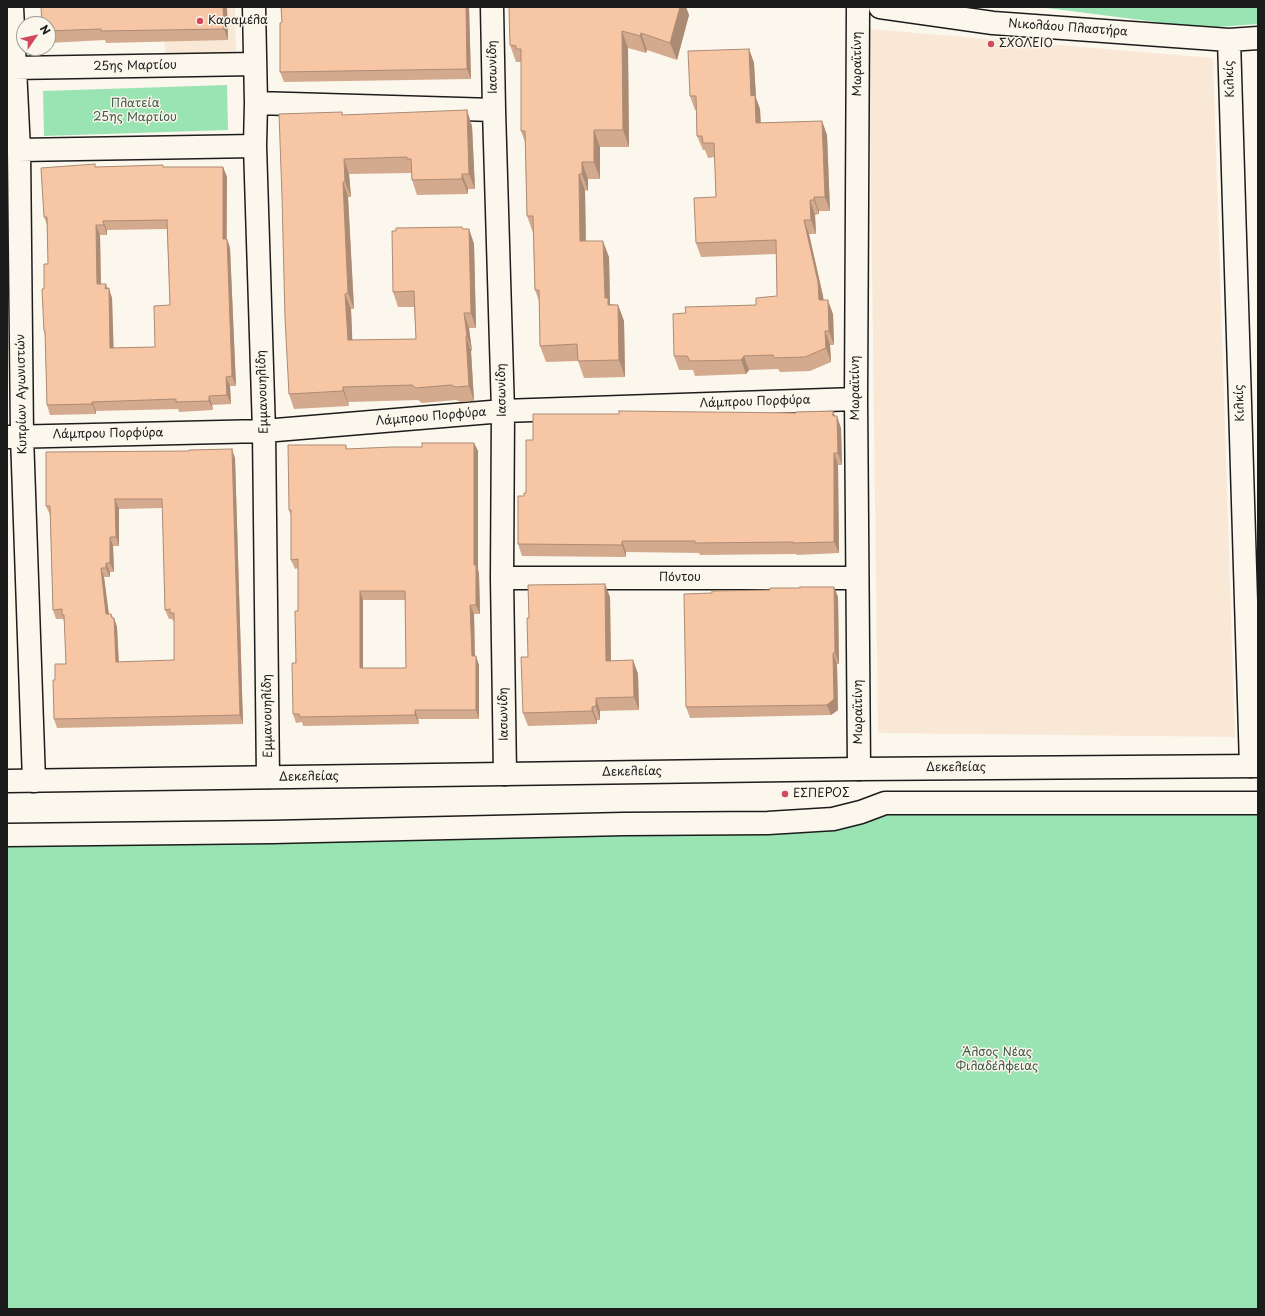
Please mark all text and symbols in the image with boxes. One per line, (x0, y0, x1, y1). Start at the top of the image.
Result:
place label: Καραμέλα (208, 14, 268, 28)
north arrow (16, 16, 56, 56)
marker: Καραμέλα (195, 16, 205, 26)
street label: Νικολάου Πλαστήρα (1008, 17, 1128, 39)
text: N (36, 21, 55, 38)
street label: Μωραϊτίνη (851, 32, 865, 96)
place label: ΣΧΟΛΕΙΟ (999, 37, 1053, 51)
marker: ΣΧΟΛΕΙΟ (986, 39, 996, 49)
street label: Ιασωνίδη (485, 40, 501, 94)
street label: 25ης Μαρτίου (93, 58, 177, 74)
street label: Κιλκίς (1222, 60, 1238, 98)
park label: Πλατεία 25ης Μαρτίου (93, 97, 177, 125)
street label: Κυπρίων Αγωνιστών (14, 334, 30, 454)
street label: Εμμανουηλίδη (254, 350, 272, 434)
street label: Μωραϊτίνη (849, 356, 863, 420)
street label: Ιασωνίδη (494, 363, 510, 417)
street label: Κιλκίς (1232, 384, 1248, 422)
street label: Λάμπρου Πορφύρα (699, 393, 811, 411)
street label: Λάμπρου Πορφύρα (375, 405, 487, 429)
street label: Λάμπρου Πορφύρα (52, 426, 164, 442)
street label: Πόντου (659, 571, 701, 585)
street label: Εμμανουηλίδη (260, 674, 276, 758)
street label: Μωραϊτίνη (852, 680, 866, 744)
street label: Ιασωνίδη (496, 687, 512, 741)
street label: Δεκελείας (926, 761, 986, 775)
street label: Δεκελείας (602, 764, 662, 780)
street label: Δεκελείας (279, 769, 339, 785)
place label: ΕΣΠΕΡΟΣ (793, 787, 850, 801)
marker: ΕΣΠΕΡΟΣ (780, 789, 790, 799)
park label: Άλσος Νέας Φιλαδέλφειας (956, 1046, 1038, 1074)

